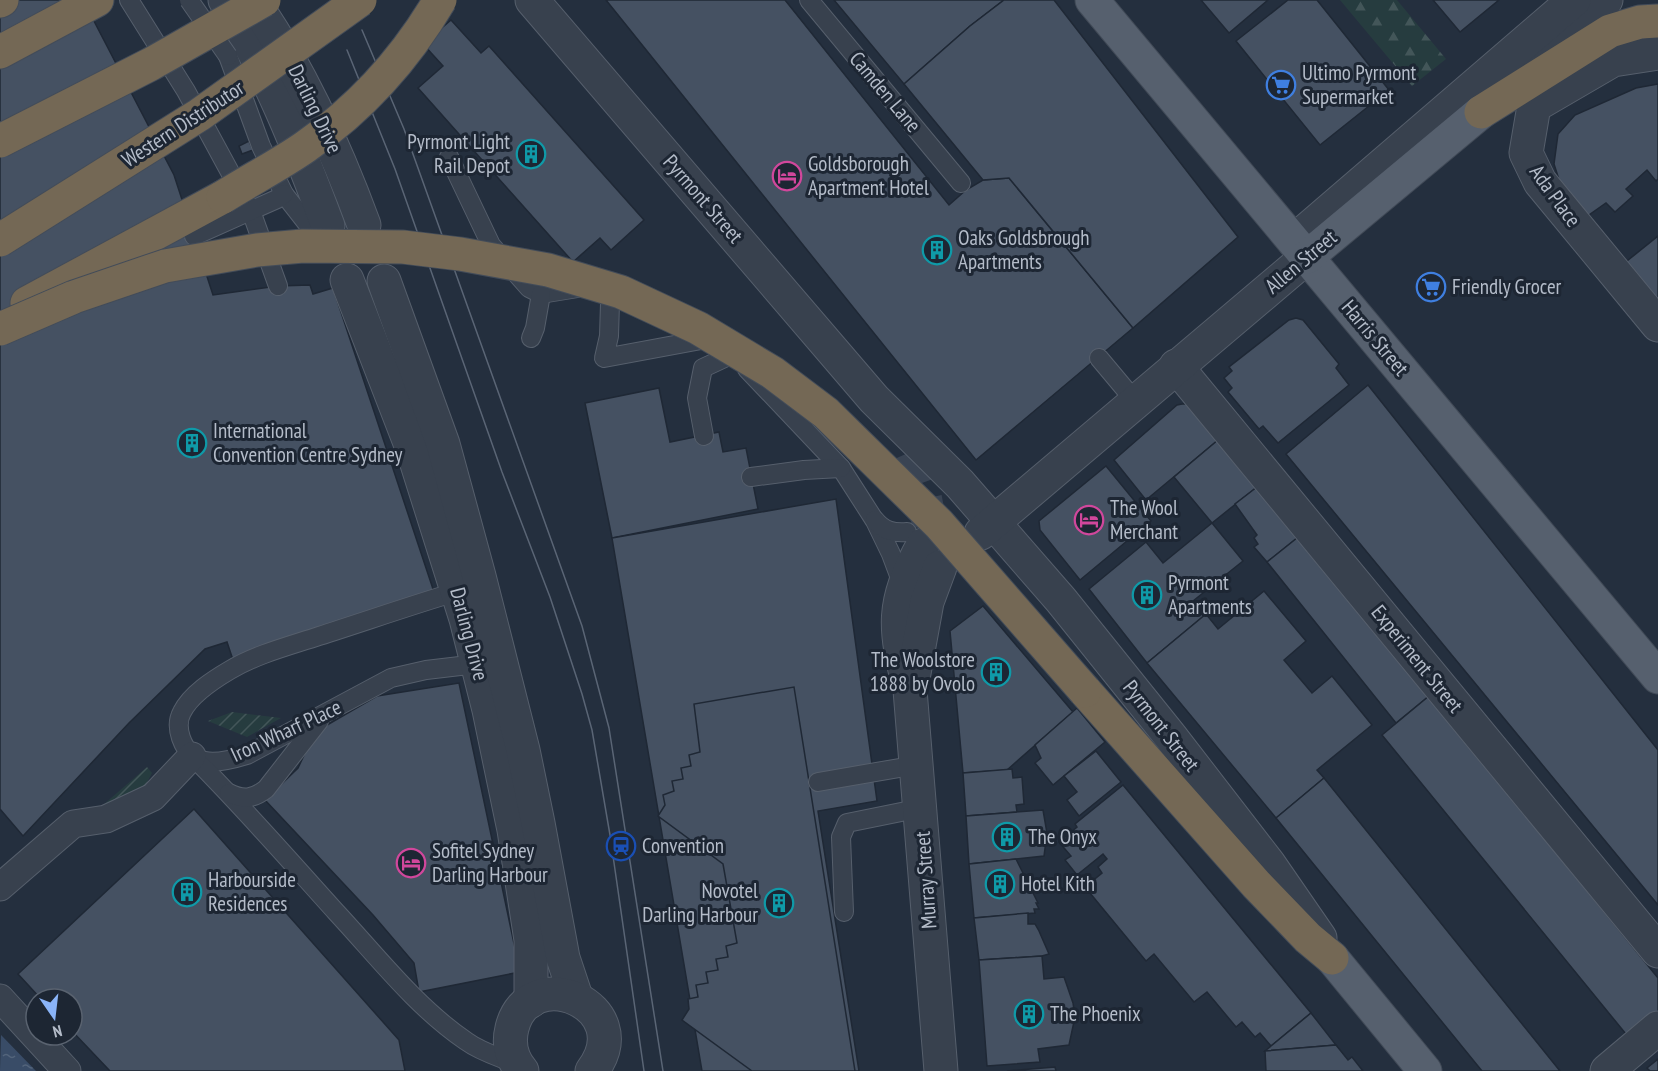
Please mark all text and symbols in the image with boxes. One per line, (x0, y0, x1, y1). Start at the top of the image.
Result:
street label: Camden Lane (844, 46, 927, 138)
place label: Ultimo Pyrmont Supermarket (1302, 59, 1416, 110)
street label: Darling Drive (282, 60, 349, 158)
supermarket icon: Ultimo Pyrmont Supermarket (1265, 69, 1297, 101)
street label: Western Distributor (117, 74, 249, 173)
place label: Pyrmont Light Rail Depot (407, 128, 510, 179)
building icon: Pyrmont Light Rail Depot (515, 138, 547, 170)
street label: Pyrmont Street (658, 149, 749, 249)
place label: Goldsborough Apartment Hotel (808, 150, 929, 201)
street label: Ada Place (1524, 159, 1587, 232)
hotel icon: Goldsborough Apartment Hotel (771, 160, 803, 192)
place label: Oaks Goldsbrough Apartments (958, 224, 1089, 275)
street label: Allen Street (1259, 224, 1342, 299)
building icon: Oaks Goldsbrough Apartments (921, 234, 953, 266)
supermarket icon: Friendly Grocer (1415, 271, 1447, 303)
place label: Friendly Grocer (1452, 273, 1562, 300)
street label: Harris Street (1336, 294, 1415, 381)
place label: International Convention Centre Sydney (213, 417, 403, 468)
building icon: International Convention Centre Sydney (176, 427, 208, 459)
place label: The Wool Merchant (1110, 494, 1178, 545)
hotel icon: The Wool Merchant (1073, 504, 1105, 536)
place label: Pyrmont Apartments (1168, 569, 1252, 620)
building icon: Pyrmont Apartments (1131, 579, 1163, 611)
street label: Darling Drive (444, 584, 495, 684)
street label: Experiment Street (1366, 599, 1469, 718)
place label: The Woolstore 1888 by Ovolo (870, 646, 975, 697)
building icon: The Woolstore 1888 by Ovolo (980, 656, 1012, 688)
street label: Pyrmont Street (1117, 675, 1206, 777)
street label: Iron Wharf Place (226, 693, 345, 768)
building icon: The Onyx (991, 821, 1023, 853)
place label: The Onyx (1028, 823, 1097, 850)
station icon: Convention (605, 830, 637, 862)
street label: Murray Street (909, 830, 942, 930)
place label: Convention (642, 832, 724, 859)
place label: Sofitel Sydney Darling Harbour (432, 837, 548, 888)
hotel icon: Sofitel Sydney Darling Harbour (395, 847, 427, 879)
place label: Harbourside Residences (208, 866, 296, 917)
building icon: Hotel Kith (984, 868, 1016, 900)
place label: Hotel Kith (1021, 870, 1095, 897)
building icon: Harbourside Residences (171, 876, 203, 908)
place label: Novotel Darling Harbour (642, 877, 758, 928)
building icon: Novotel Darling Harbour (763, 887, 795, 919)
north arrow (24, 987, 84, 1047)
building icon: The Phoenix (1013, 998, 1045, 1030)
place label: The Phoenix (1050, 1000, 1141, 1027)
text: N (51, 1021, 64, 1042)

